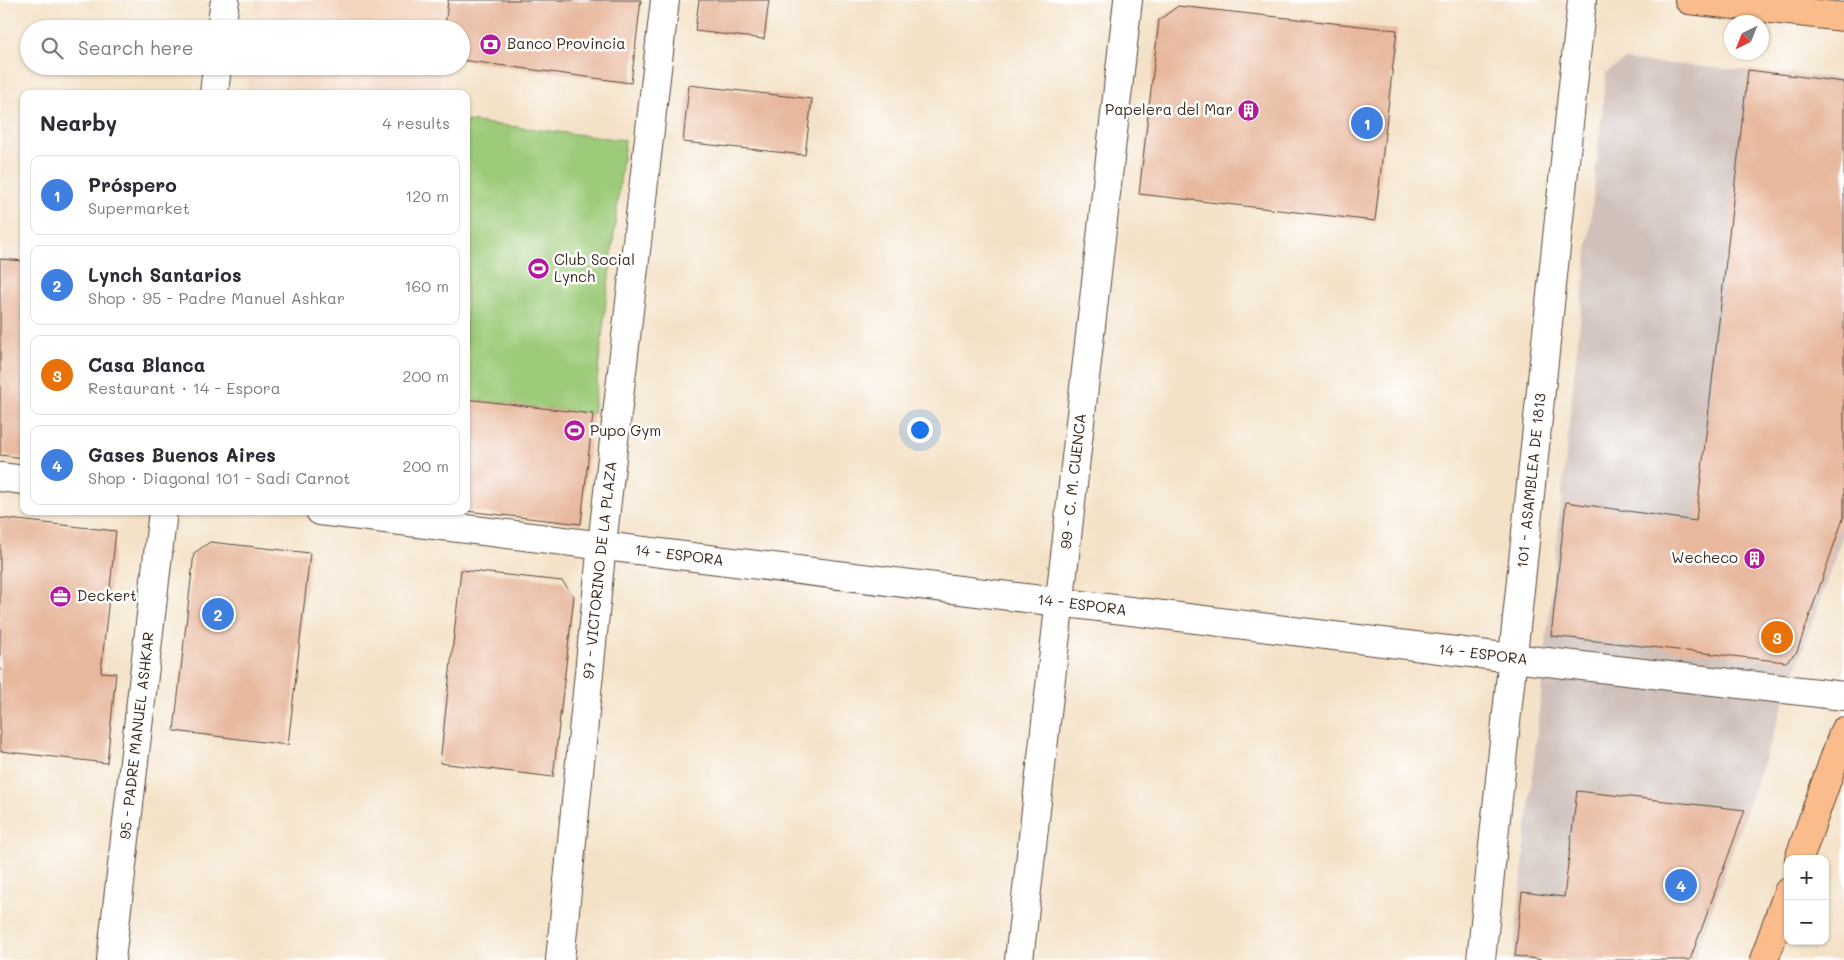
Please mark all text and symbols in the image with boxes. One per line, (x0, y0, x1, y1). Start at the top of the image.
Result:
north arrow (1724, 15, 1769, 60)
search box (20, 20, 470, 75)
bank icon: Banco Provincia (479, 32, 503, 56)
place label: Banco Provincia (507, 33, 626, 53)
icon: search (38, 34, 66, 62)
text: Search here (78, 35, 194, 60)
building icon: Papelera del Mar (1237, 98, 1261, 122)
place label: Papelera del Mar (1105, 99, 1233, 119)
pin: 1 (1351, 104, 1383, 142)
text: Nearby (40, 109, 117, 136)
text: 4 results (382, 112, 450, 133)
text: Próspero (88, 172, 177, 197)
text: 1 (53, 185, 61, 206)
text: 120 m (405, 185, 449, 206)
text: Supermarket (88, 197, 190, 218)
place label: Club Social Lynch (554, 249, 635, 286)
sports icon: Club Social Lynch (526, 257, 550, 281)
text: Lynch Santarios (88, 262, 241, 287)
text: 2 (53, 275, 61, 296)
text: 160 m (404, 275, 449, 296)
text: Shop · 95 - Padre Manuel Ashkar (88, 287, 345, 308)
text: Casa Blanca (88, 352, 205, 377)
text: 3 (52, 365, 62, 386)
text: 200 m (402, 365, 449, 386)
text: Restaurant · 14 - Espora (88, 377, 281, 398)
street label: 101 - ASAMBLEA DE 1813 (1511, 392, 1550, 569)
street label: 99 - C. M. CUENCA (1055, 412, 1090, 550)
your location (907, 417, 933, 443)
sports icon: Pupo Gym (562, 419, 586, 443)
place label: Pupo Gym (590, 420, 661, 440)
text: Gases Buenos Aires (88, 442, 276, 467)
text: 4 (52, 455, 62, 476)
text: 200 m (402, 455, 449, 476)
street label: 97 - VICTORINO DE LA PLAZA (577, 460, 621, 680)
text: Shop · Diagonal 101 - Sadi Carnot (88, 467, 350, 488)
street label: 14 - ESPORA (634, 539, 725, 570)
building icon: Wecheco (1742, 546, 1766, 570)
place label: Wecheco (1671, 547, 1738, 567)
office icon: Deckert (49, 584, 73, 608)
place label: Deckert (77, 585, 137, 605)
street label: 14 - ESPORA (1037, 589, 1128, 619)
pin: 2 (202, 595, 234, 633)
pin: 3 (1761, 618, 1793, 656)
street label: 95 - PADRE MANUEL ASHKAR (114, 631, 158, 840)
street label: 14 - ESPORA (1438, 638, 1529, 669)
map controls (1784, 855, 1829, 945)
button: + (1784, 855, 1829, 900)
pin: 4 (1665, 866, 1697, 904)
button: − (1784, 900, 1829, 945)

